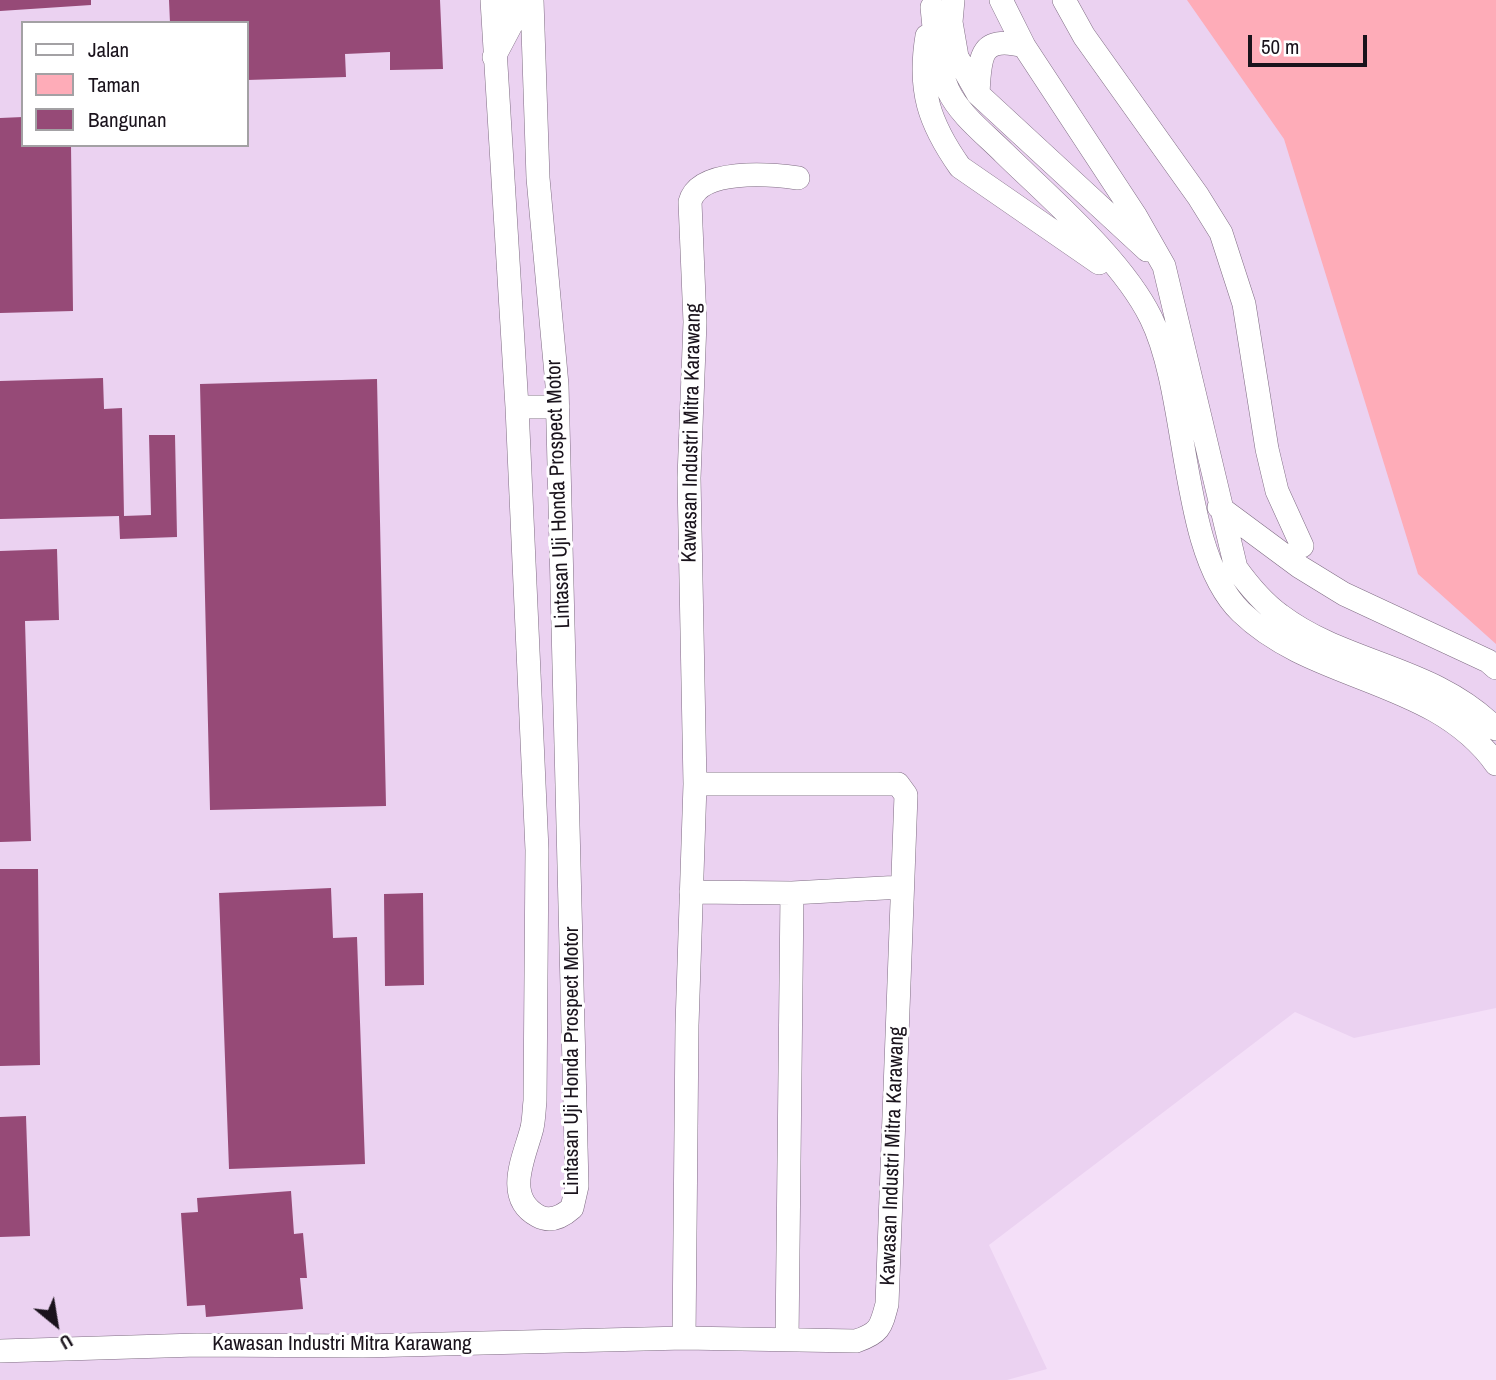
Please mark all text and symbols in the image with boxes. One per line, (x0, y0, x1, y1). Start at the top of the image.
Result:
legend (21, 21, 248, 147)
scale bar (1251, 21, 1370, 65)
text: 50 m (1261, 32, 1299, 61)
text: Jalan (88, 35, 129, 64)
text: Taman (88, 70, 140, 99)
text: Bangunan (88, 105, 167, 134)
street label: Kawasan Industri Mitra Karawang (677, 303, 707, 563)
street label: Lintasan Uji Honda Prospect Motor (542, 359, 576, 629)
street label: Lintasan Uji Honda Prospect Motor (559, 927, 585, 1195)
street label: Kawasan Industri Mitra Karawang (876, 1026, 910, 1286)
north arrow (21, 1289, 91, 1359)
text: U (55, 1328, 78, 1356)
street label: Kawasan Industri Mitra Karawang (212, 1331, 472, 1357)

